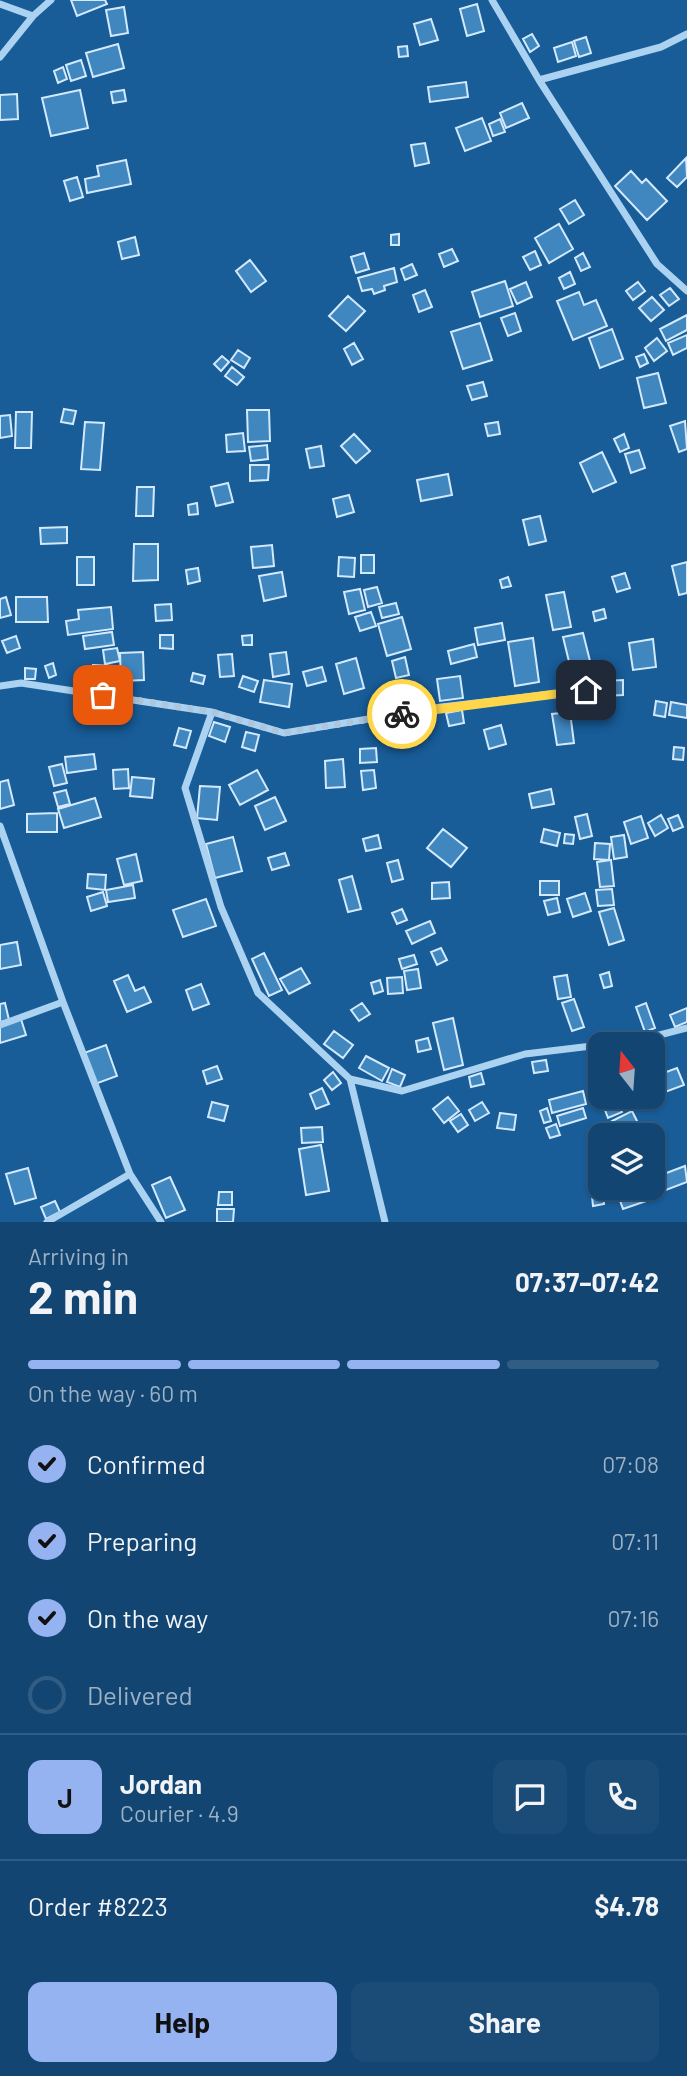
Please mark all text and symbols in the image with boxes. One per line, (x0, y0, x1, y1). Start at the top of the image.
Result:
pin (556, 660, 616, 720)
pin (73, 665, 133, 725)
icon: home (567, 671, 605, 709)
icon: bag (84, 676, 122, 714)
courier (367, 679, 437, 749)
icon: bike (383, 695, 421, 733)
north arrow (588, 1032, 665, 1110)
map controls (588, 1032, 665, 1200)
button: layers (588, 1123, 665, 1200)
text: Arriving in (28, 1242, 129, 1270)
text: 07:37–07:42 (515, 1266, 659, 1297)
text: 2 min (28, 1268, 138, 1323)
text: On the way · 60 m (28, 1379, 198, 1407)
icon: check (28, 1445, 66, 1483)
text: Confirmed (87, 1448, 206, 1479)
text: 07:08 (602, 1450, 659, 1478)
icon: check (28, 1522, 66, 1560)
text: Preparing (87, 1525, 197, 1556)
text: 07:11 (611, 1527, 659, 1555)
icon: check (28, 1599, 66, 1637)
text: On the way (87, 1602, 208, 1633)
text: 07:16 (607, 1604, 659, 1632)
text: Delivered (87, 1679, 193, 1710)
button: chat (493, 1760, 567, 1834)
button: phone (585, 1760, 659, 1834)
text: Jordan (120, 1768, 202, 1799)
text: J (57, 1782, 73, 1813)
text: Courier · 4.9 (120, 1799, 239, 1827)
text: Order #8223 (28, 1890, 168, 1921)
text: $4.78 (594, 1890, 659, 1921)
button: Help (28, 1982, 337, 2062)
button: Share (351, 1982, 659, 2062)

